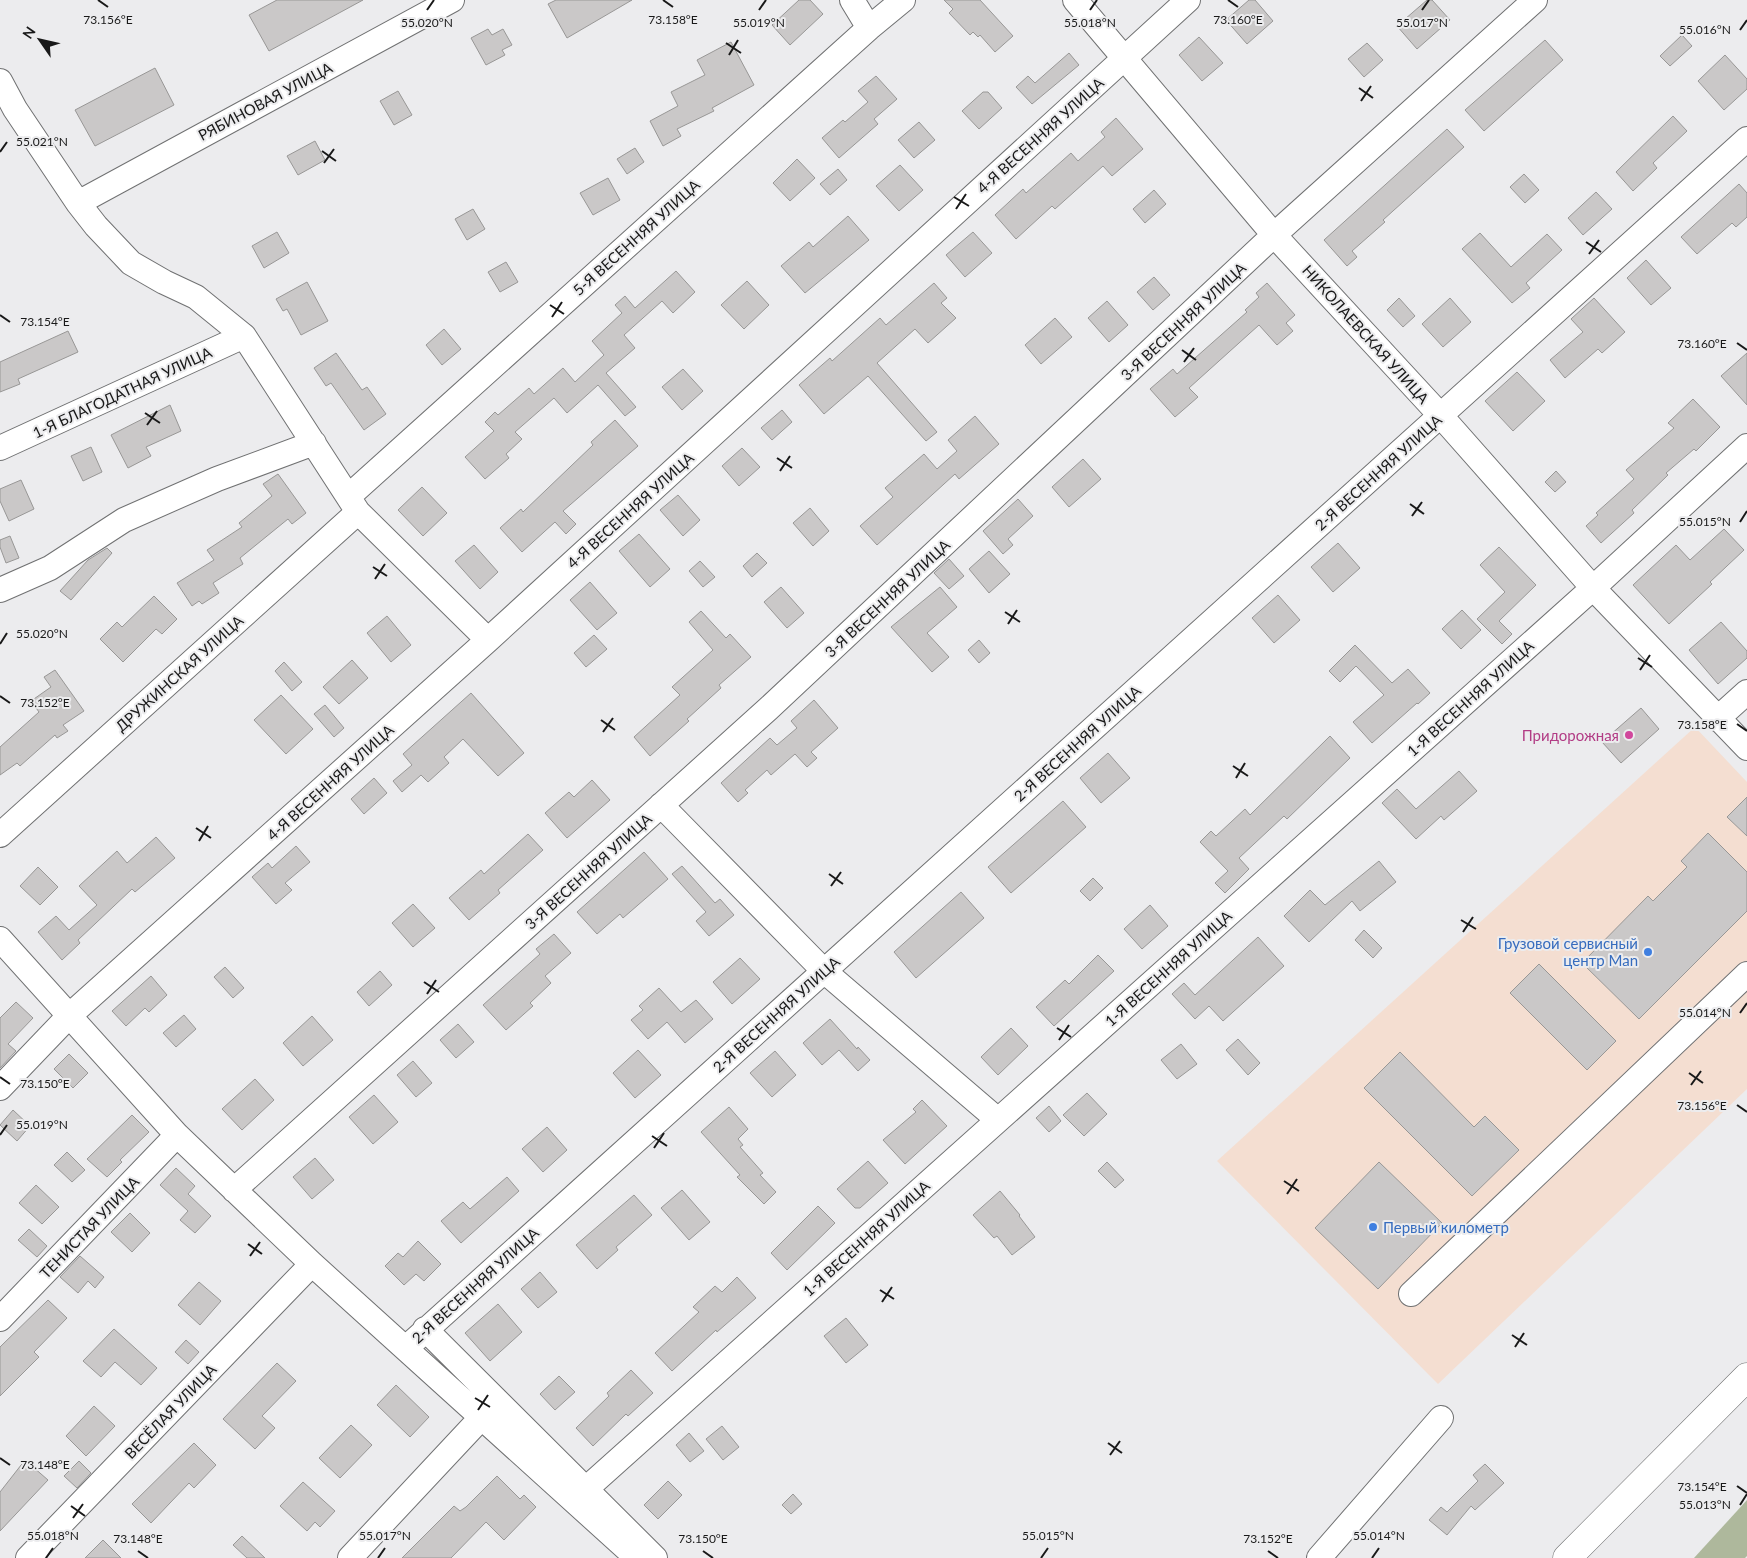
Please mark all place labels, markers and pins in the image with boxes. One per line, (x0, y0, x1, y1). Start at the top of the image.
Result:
place label: Придорожная (1522, 726, 1619, 744)
marker: Придорожная (1623, 729, 1635, 741)
place label: Грузовой сервисный центр Man (1498, 934, 1638, 969)
marker: Грузовой сервисный центр Man (1642, 946, 1654, 958)
place label: Первый километр (1383, 1218, 1509, 1236)
marker: Первый километр (1367, 1221, 1379, 1233)

